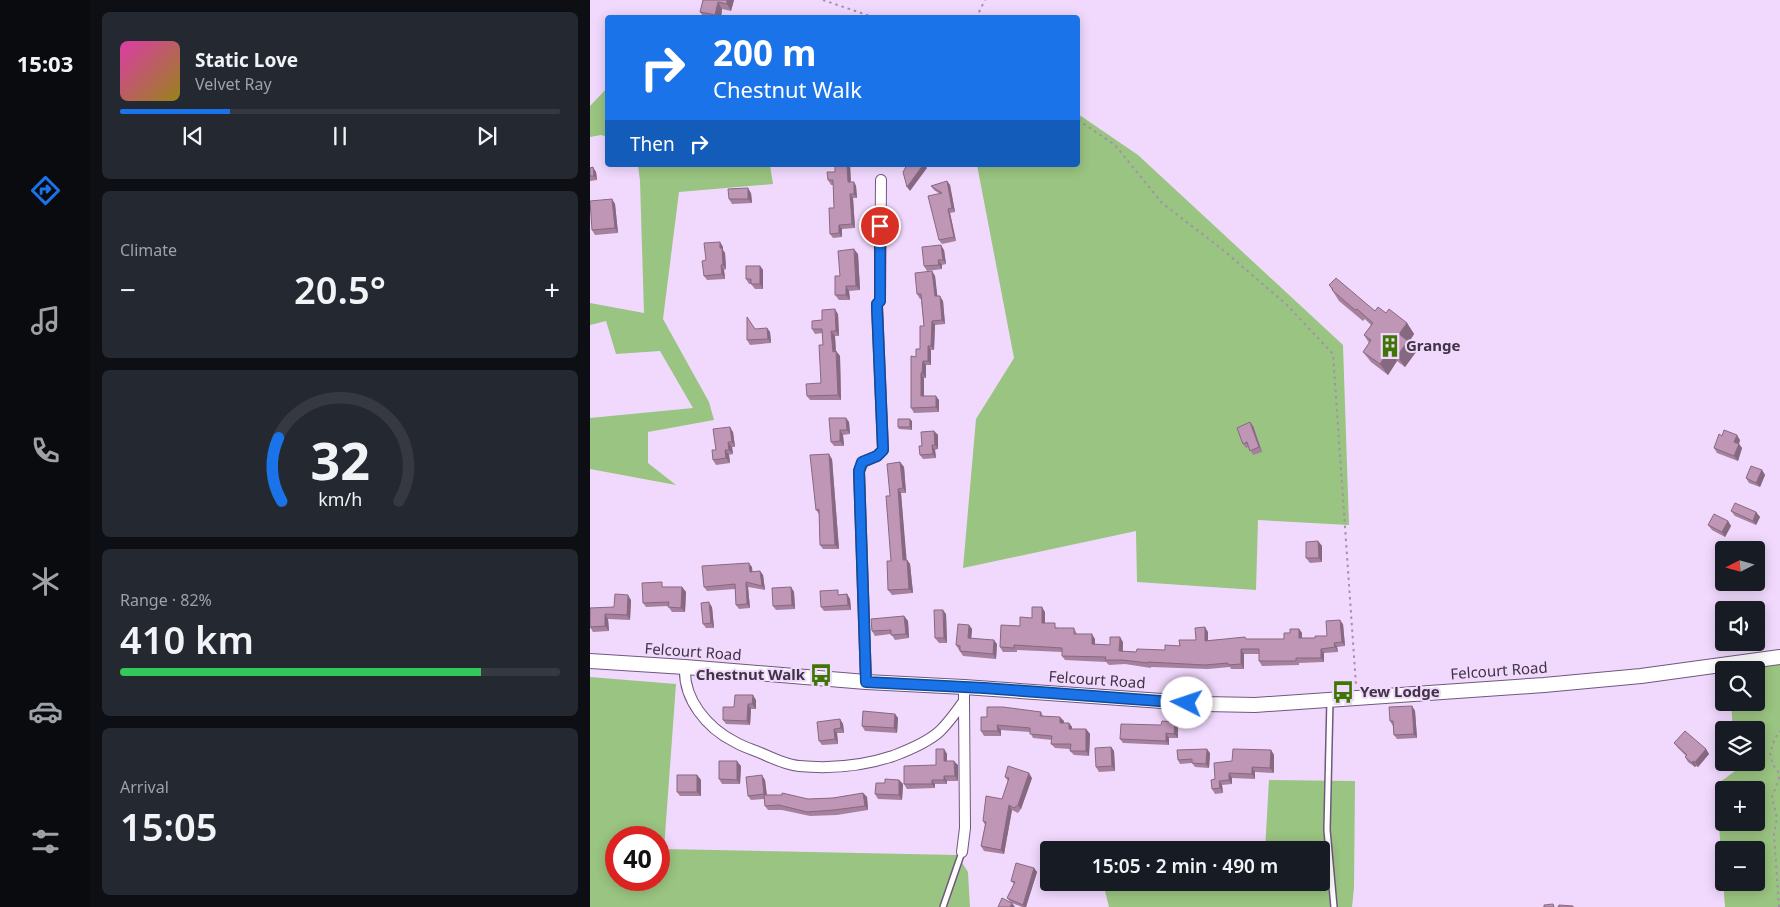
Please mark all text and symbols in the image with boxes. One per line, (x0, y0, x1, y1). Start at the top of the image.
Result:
text: 200 m (713, 29, 816, 76)
icon: right (630, 35, 695, 100)
text: Static Love (195, 47, 298, 73)
text: 15:03 (17, 48, 73, 78)
text: Velvet Ray (195, 73, 272, 95)
text: Chestnut Walk (713, 74, 862, 104)
icon: previous (179, 122, 207, 150)
icon: pause (326, 122, 354, 150)
icon: next (473, 122, 501, 150)
icon: right (685, 130, 713, 158)
text: Then (630, 131, 675, 157)
icon: directions (28, 173, 63, 208)
pin (859, 205, 901, 247)
icon: arrive (866, 212, 894, 240)
text: Climate (120, 239, 177, 261)
text: 20.5° (294, 263, 386, 315)
text: − (120, 270, 136, 308)
text: + (544, 270, 560, 308)
icon: music (28, 303, 63, 338)
building icon: Grange (1377, 333, 1403, 359)
place label: Grange (1406, 335, 1460, 355)
text: 32 (310, 424, 370, 495)
icon: phone (28, 433, 63, 468)
text: km/h (318, 487, 362, 511)
north arrow (1715, 541, 1765, 591)
map controls (1715, 541, 1765, 891)
icon: climate (28, 564, 63, 599)
text: Range · 82% (120, 589, 212, 611)
button: sound (1715, 601, 1765, 651)
text: 410 km (120, 613, 254, 665)
street label: Felcourt Road (644, 638, 742, 664)
street label: Felcourt Road (1450, 657, 1548, 683)
button: search (1715, 661, 1765, 711)
bus stop icon: Chestnut Walk (808, 662, 834, 688)
place label: Chestnut Walk (696, 664, 806, 684)
street label: Felcourt Road (1048, 666, 1146, 692)
position arrow (1160, 676, 1212, 728)
bus stop icon: Yew Lodge (1330, 679, 1356, 705)
place label: Yew Lodge (1360, 681, 1440, 701)
icon: car (28, 694, 63, 729)
button: layers (1715, 721, 1765, 771)
text: Arrival (120, 776, 169, 798)
button: + (1715, 781, 1765, 831)
text: 15:05 (120, 800, 217, 852)
icon: filters (28, 824, 63, 859)
speed limit sign: 40 (605, 826, 670, 891)
button: − (1715, 841, 1765, 891)
text: 15:05 · 2 min · 490 m (1092, 853, 1278, 879)

